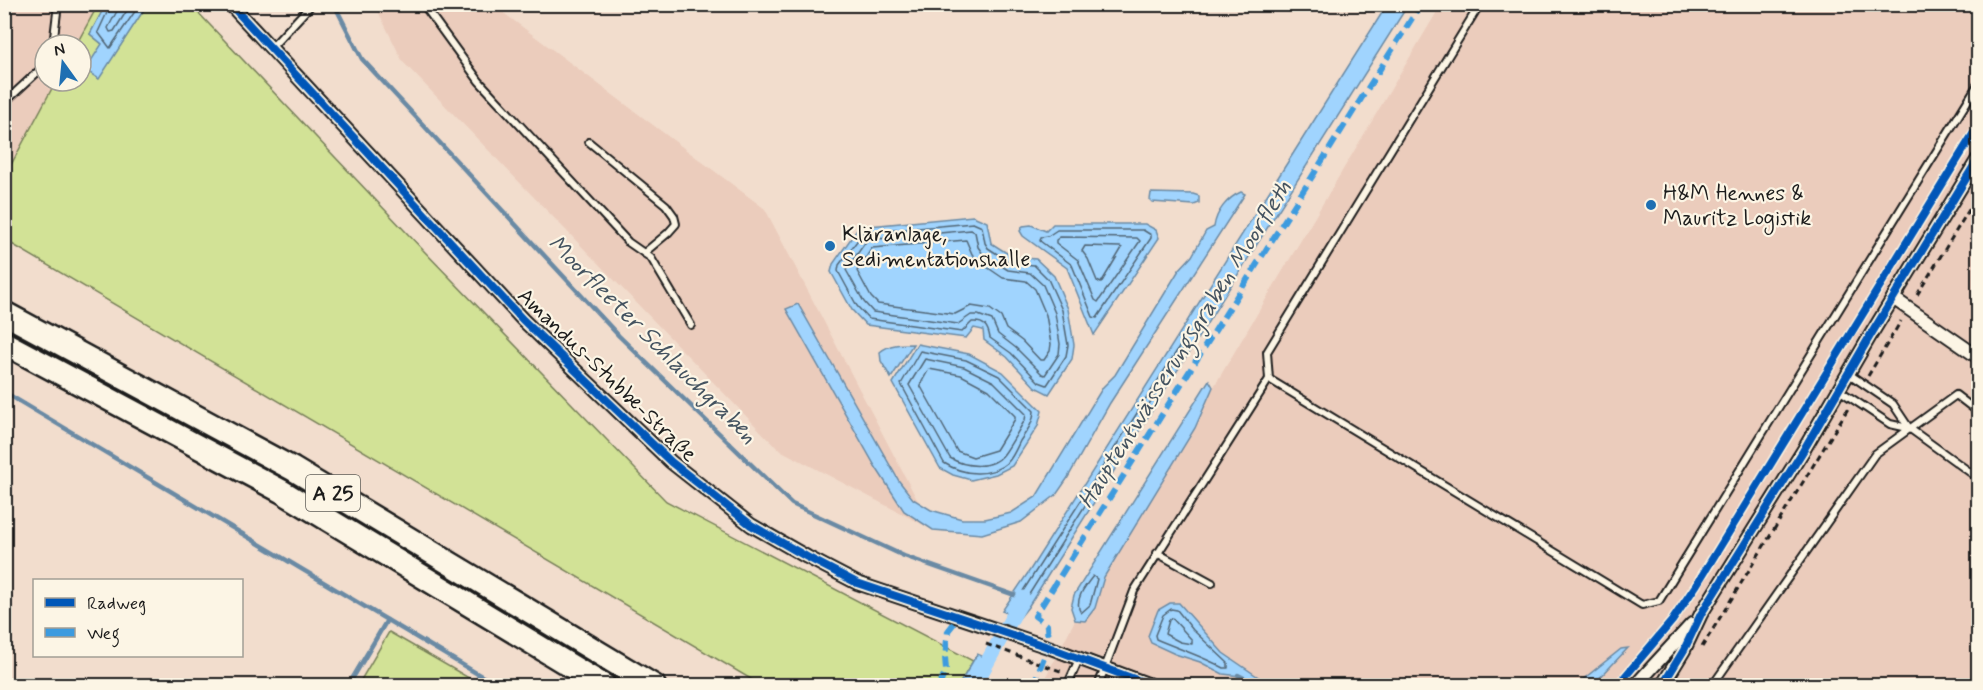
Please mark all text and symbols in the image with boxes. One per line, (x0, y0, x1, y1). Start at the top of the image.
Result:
north arrow (33, 33, 93, 93)
text: N (52, 38, 67, 61)
water label: Hauptentwässerungsgraben Moorfleth (1071, 175, 1302, 516)
place label: H&M Hennes & Mauritz Logistik (1663, 180, 1811, 236)
marker: H&M Hennes & Mauritz Logistik (1644, 198, 1658, 212)
place label: Kläranlage, Sedimentationshalle (842, 221, 1031, 274)
water label: Moorfleeter Schlauchgraben (541, 229, 763, 451)
marker: Kläranlage, Sedimentationshalle (823, 239, 837, 253)
street label: Amandus-Stubbe-Straße (511, 282, 702, 469)
road number: A 25 (306, 475, 360, 511)
legend (33, 579, 243, 657)
text: Radweg (87, 592, 146, 616)
text: Weg (87, 622, 120, 648)

